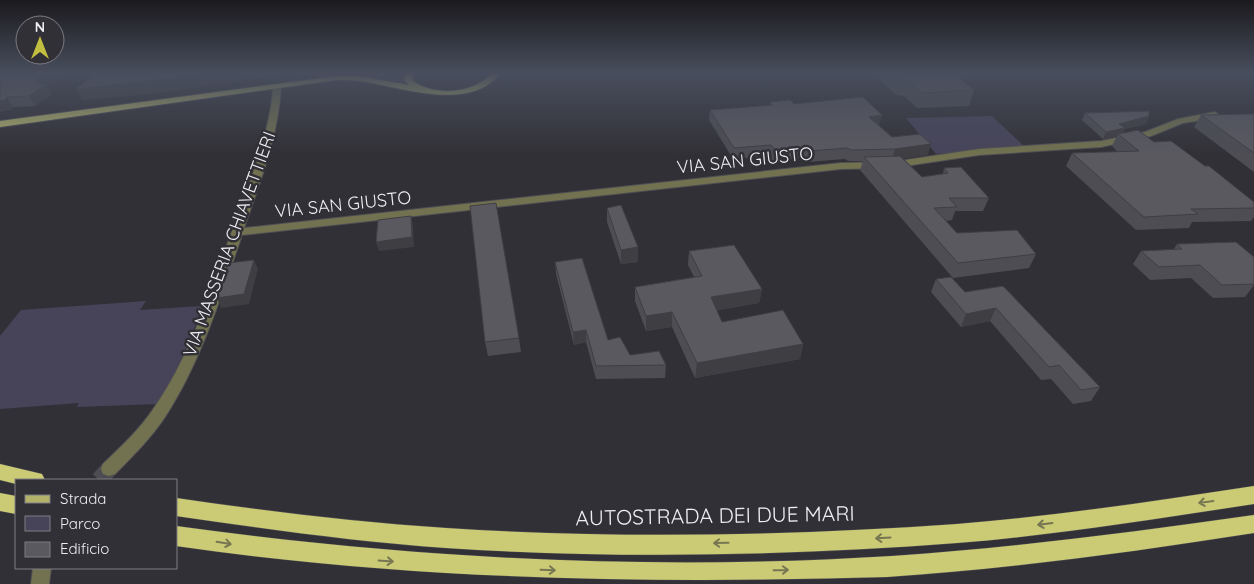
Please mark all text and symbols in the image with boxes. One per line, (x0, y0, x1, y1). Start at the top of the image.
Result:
north arrow (15, 15, 65, 65)
text: N (35, 18, 45, 36)
street label: VIA MASSERIA CHIAVETTIERI (177, 128, 281, 360)
street label: VIA SAN GIUSTO (676, 141, 814, 179)
street label: VIA SAN GIUSTO (274, 185, 412, 223)
legend (15, 479, 178, 569)
text: Strada (60, 489, 106, 508)
one-way arrow (1198, 497, 1214, 507)
street label: AUTOSTRADA DEI DUE MARI (575, 500, 855, 530)
text: Parco (60, 514, 100, 533)
one-way arrow (1037, 519, 1053, 529)
one-way arrow (875, 533, 891, 542)
one-way arrow (216, 538, 232, 548)
text: Edificio (60, 539, 109, 558)
one-way arrow (713, 539, 729, 548)
one-way arrow (378, 556, 394, 566)
one-way arrow (540, 566, 556, 575)
one-way arrow (772, 566, 788, 575)

